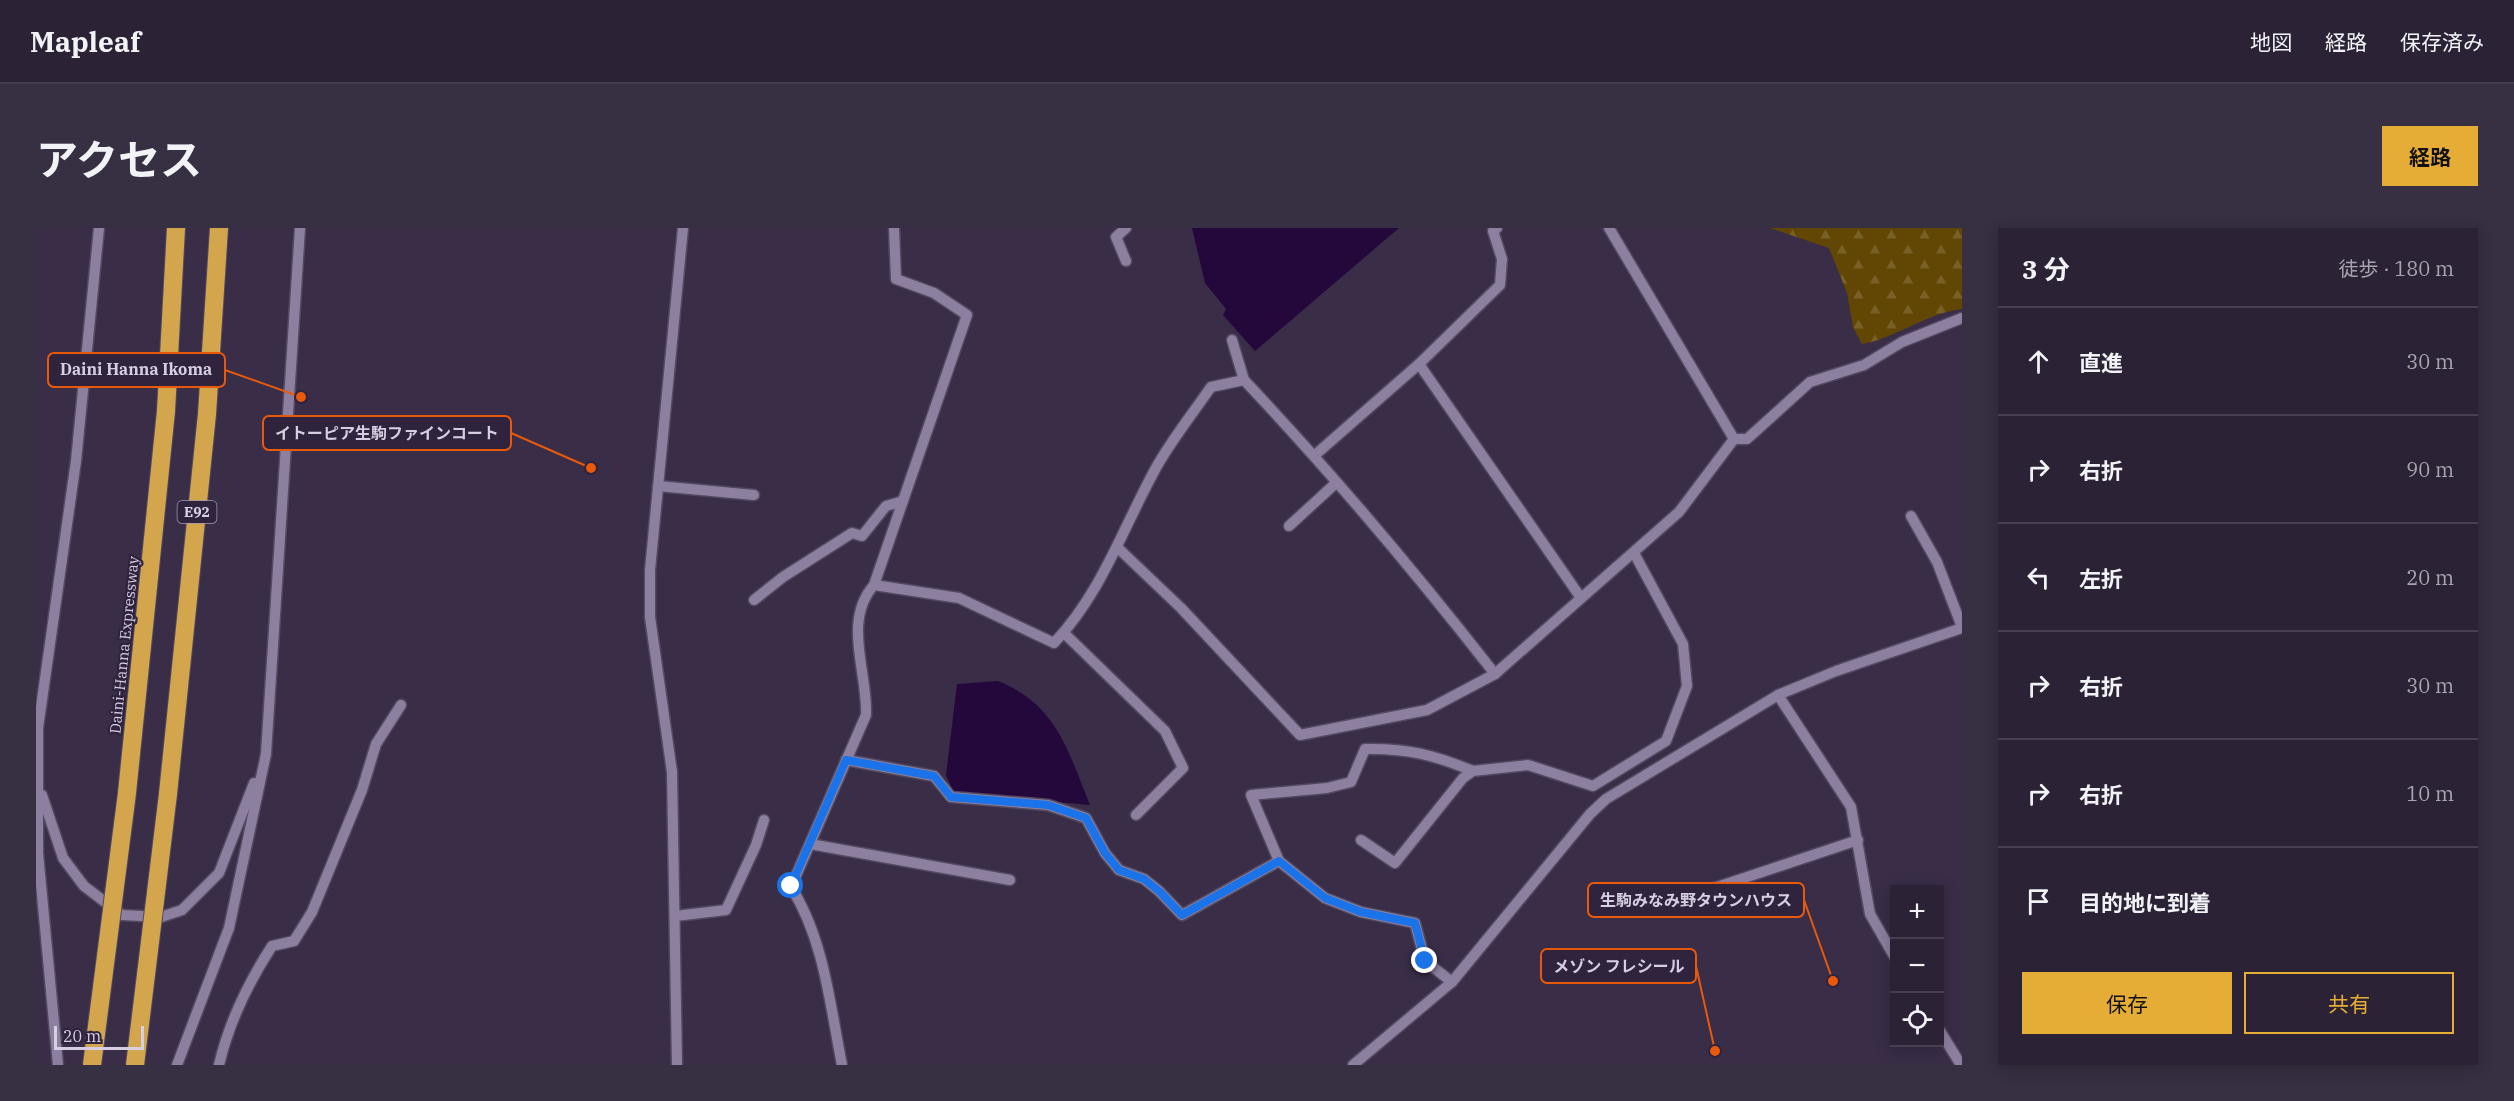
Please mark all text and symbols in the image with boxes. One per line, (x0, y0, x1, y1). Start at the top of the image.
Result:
text: Mapleaf (30, 23, 141, 60)
text: 地図 (2250, 28, 2292, 56)
text: 経路 (2325, 28, 2367, 56)
text: 保存済み (2400, 28, 2484, 56)
button: 経路 (2382, 126, 2478, 186)
text: アクセス (36, 132, 202, 187)
text: 3 分 (2022, 252, 2070, 286)
text: 徒歩 · 180 m (2339, 255, 2454, 282)
icon: ahead (2022, 345, 2055, 378)
text: 直進 (2079, 348, 2123, 377)
text: 30 m (2406, 348, 2454, 375)
callout: Daini Hanna Ikoma (48, 353, 225, 387)
text: Daini Hanna Ikoma (60, 359, 212, 379)
callout: イトーピア生駒ファインコート (263, 416, 511, 450)
text: イトーピア生駒ファインコート (275, 423, 499, 443)
icon: right (2022, 453, 2055, 486)
text: 右折 (2079, 456, 2123, 485)
text: 90 m (2406, 456, 2454, 483)
road number: E92 (178, 501, 216, 523)
street label: Daini-Hanna Expressway (105, 555, 143, 735)
icon: left (2022, 561, 2055, 594)
text: 左折 (2079, 564, 2123, 593)
text: 20 m (2406, 564, 2454, 591)
icon: right (2022, 669, 2055, 702)
text: 右折 (2079, 672, 2123, 701)
text: 30 m (2406, 672, 2454, 699)
icon: right (2022, 777, 2055, 810)
text: 右折 (2079, 780, 2123, 809)
text: 10 m (2406, 780, 2454, 807)
route start (777, 872, 803, 898)
callout: 生駒みなみ野タウンハウス (1588, 883, 1804, 917)
map controls (1890, 885, 1944, 1047)
button: + (1890, 885, 1944, 939)
icon: arrive (2022, 885, 2055, 918)
text: 目的地に到着 (2079, 888, 2211, 917)
text: 生駒みなみ野タウンハウス (1600, 890, 1792, 910)
button: − (1890, 939, 1944, 993)
route end (1411, 947, 1437, 973)
callout: メゾン フレシール (1541, 949, 1696, 983)
text: メゾン フレシール (1553, 956, 1685, 976)
button: 保存 (2022, 972, 2232, 1034)
button: 共有 (2244, 972, 2454, 1034)
button: locate (1890, 993, 1944, 1047)
scale bar (54, 1023, 144, 1050)
text: 20 m (63, 1026, 101, 1046)

